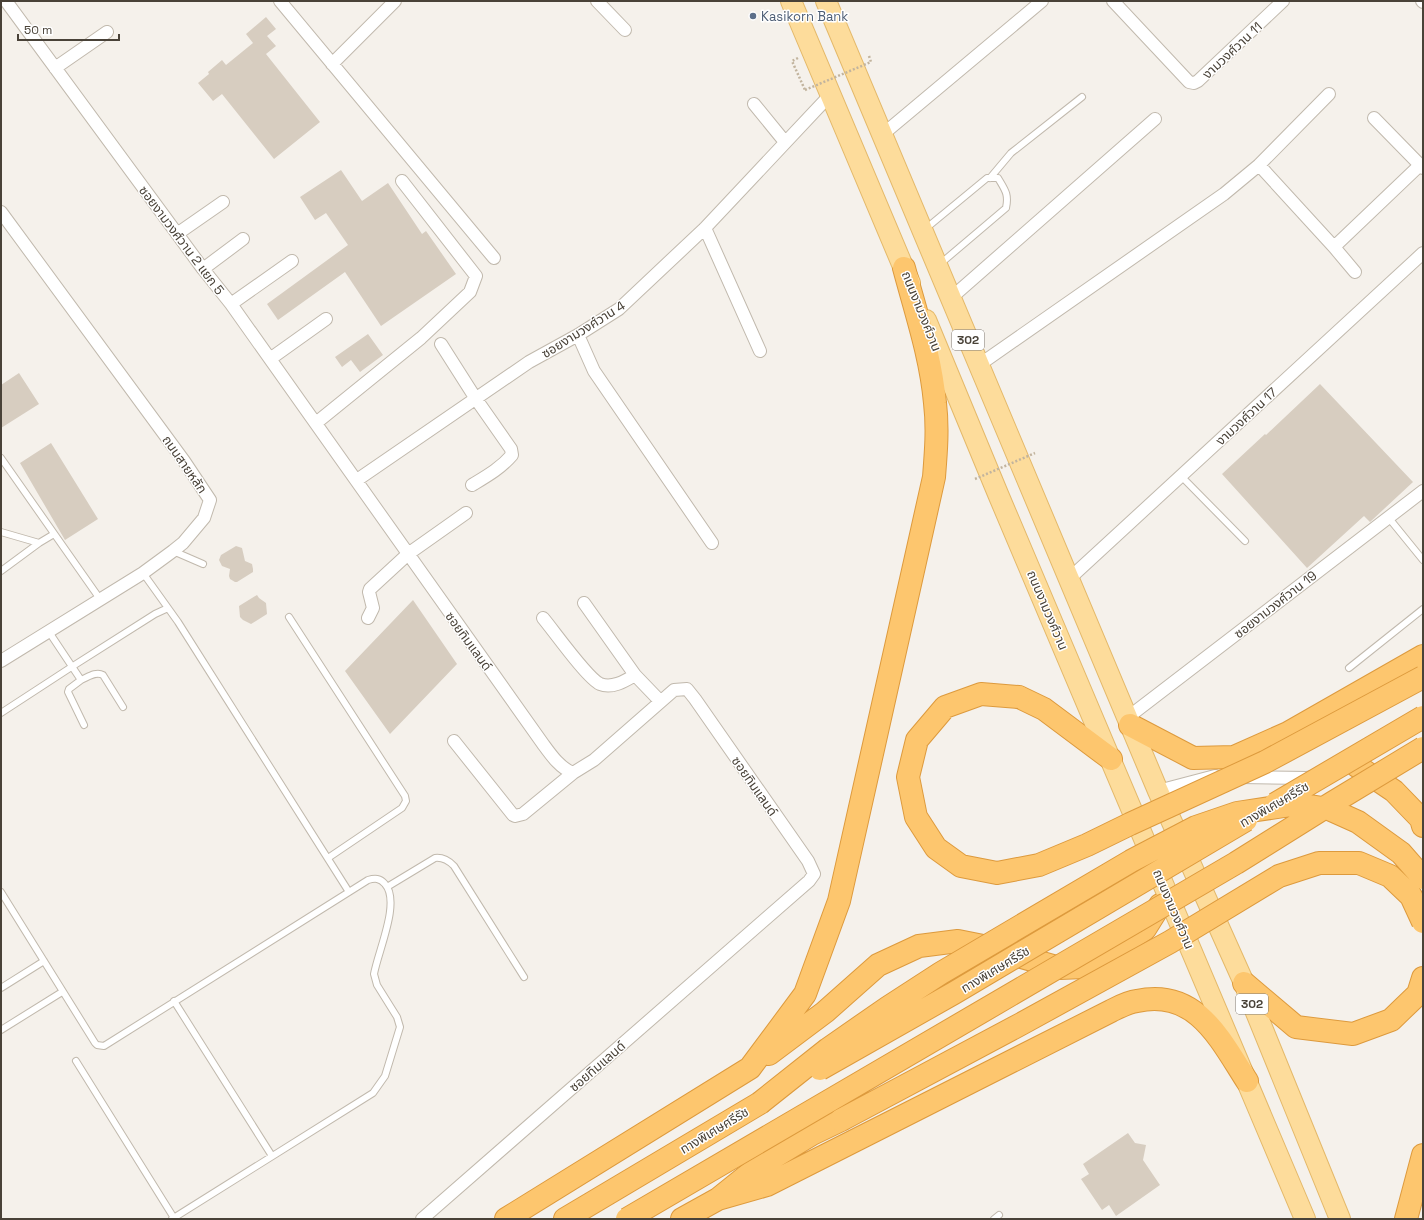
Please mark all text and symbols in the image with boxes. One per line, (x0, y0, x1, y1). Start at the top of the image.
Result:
place label: Kasikorn Bank (761, 8, 848, 25)
marker: Kasikorn Bank (748, 11, 758, 21)
scale bar (18, 16, 119, 42)
street label: งามวงศ์วาน 11 (1199, 18, 1266, 82)
text: 50 m (24, 22, 52, 38)
street label: ซอยงามวงศ์วาน 2 แยก 5 (135, 182, 228, 298)
street label: ถนนงามวงศ์วาน (898, 269, 945, 354)
street label: ซอยงามวงศ์วาน 4 (538, 297, 628, 362)
road number: 302 (952, 330, 984, 350)
street label: งามวงศ์วาน 17 (1212, 384, 1280, 449)
street label: ถนนสายหลัก (158, 432, 211, 497)
street label: ซอยงามวงศ์วาน 19 (1230, 567, 1320, 642)
street label: ถนนงามวงศ์วาน (1023, 568, 1072, 653)
street label: ซอยทิมแลนด์ (441, 608, 496, 674)
street label: ซอยทิมแลนด์ (728, 753, 781, 819)
street label: ทางพิเศษศรีรัช (1236, 778, 1312, 831)
street label: ถนนงามวงศ์วาน (1149, 867, 1198, 952)
street label: ทางพิเศษศรีรัช (958, 942, 1033, 997)
road number: 302 (1236, 994, 1268, 1014)
street label: ซอยทิมแลนด์ (566, 1037, 629, 1095)
street label: ทางพิเศษศรีรัช (677, 1103, 752, 1158)

